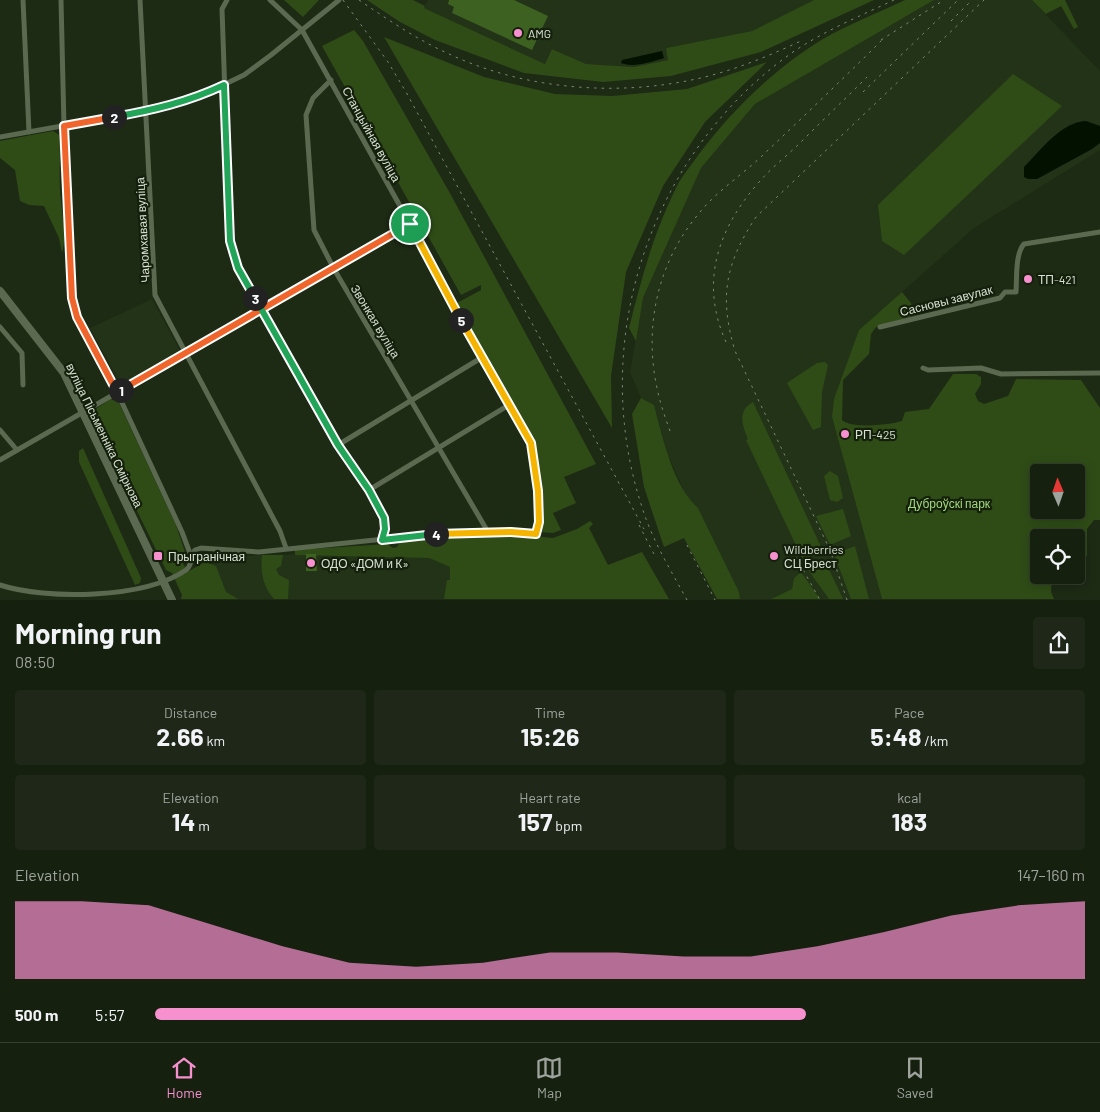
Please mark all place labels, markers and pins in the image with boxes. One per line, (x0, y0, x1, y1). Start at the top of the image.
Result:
place label: AMG (528, 26, 551, 40)
marker: AMG (512, 27, 524, 39)
pin: 2 (102, 104, 126, 130)
pin (389, 203, 431, 245)
place label: ТП-421 (1038, 272, 1076, 286)
marker: ТП-421 (1022, 273, 1034, 285)
pin: 3 (242, 286, 268, 310)
pin: 5 (448, 308, 474, 332)
pin: 1 (108, 378, 134, 402)
place label: РП-425 (855, 427, 896, 441)
marker: РП-425 (839, 428, 851, 440)
pin: 4 (424, 522, 448, 546)
place label: Wildberries СЦ Брест (784, 542, 844, 571)
place label: Прыгранічная (168, 549, 245, 564)
marker: Прыгранічная (152, 550, 164, 562)
marker: Wildberries СЦ Брест (768, 550, 780, 562)
place label: ОДО «ДОМ и К» (321, 556, 409, 571)
marker: ОДО «ДОМ и К» (305, 557, 317, 569)

